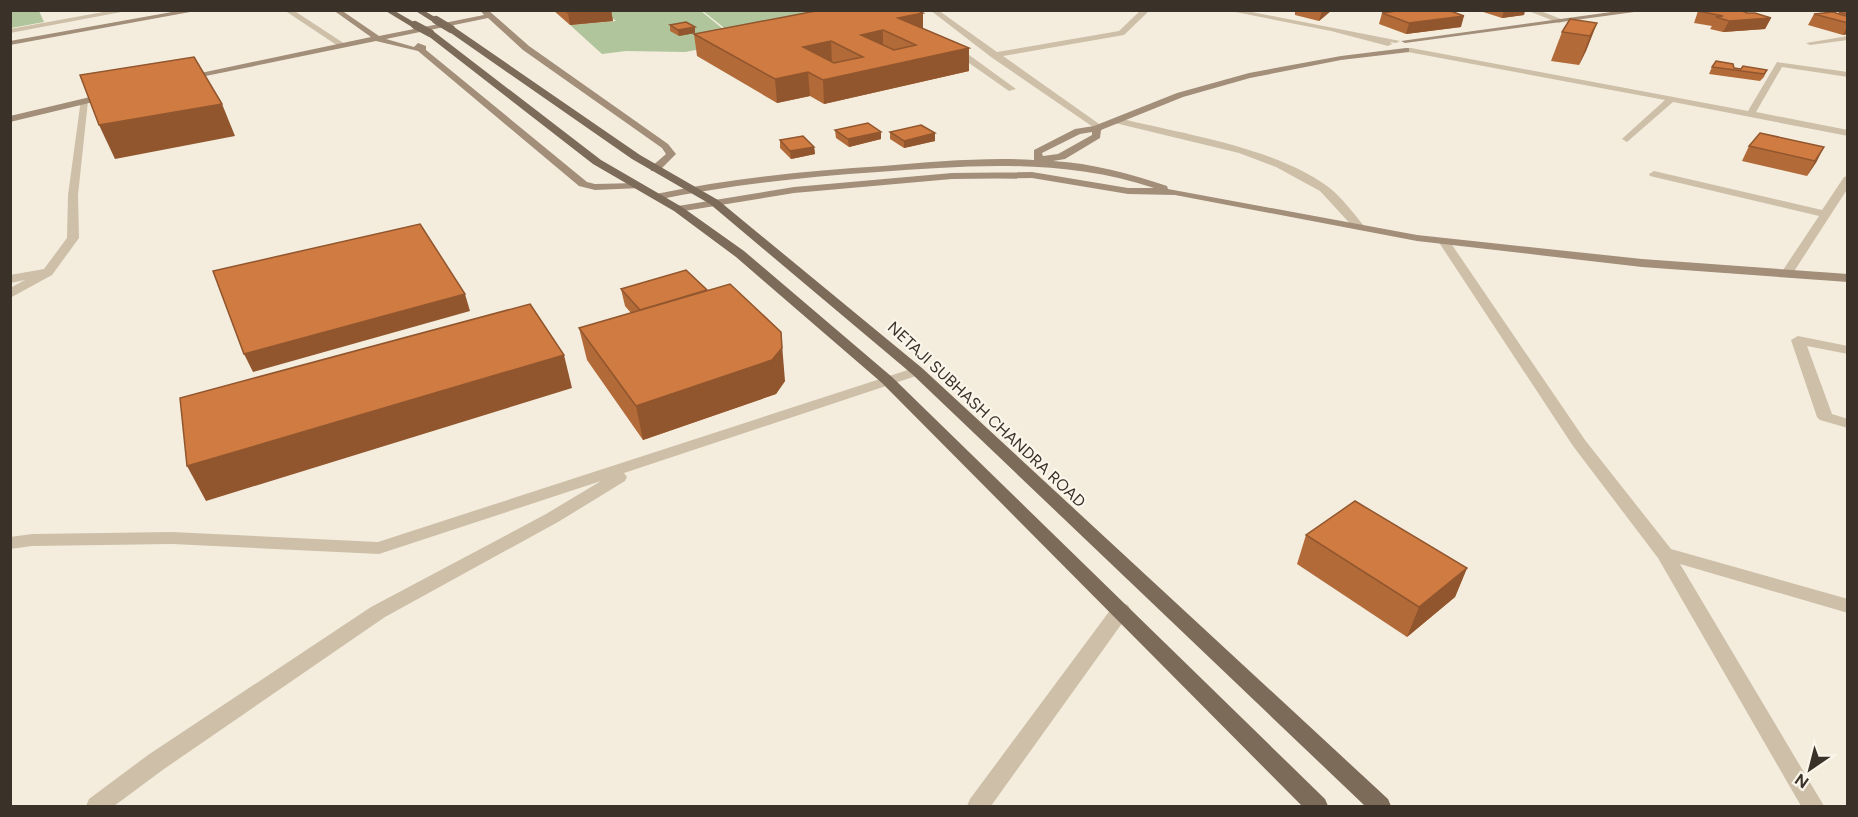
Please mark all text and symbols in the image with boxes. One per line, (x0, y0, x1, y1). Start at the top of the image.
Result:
street label: NETAJI SUBHASH CHANDRA ROAD (884, 318, 1089, 511)
north arrow (1780, 739, 1840, 799)
text: N (1791, 770, 1812, 792)

